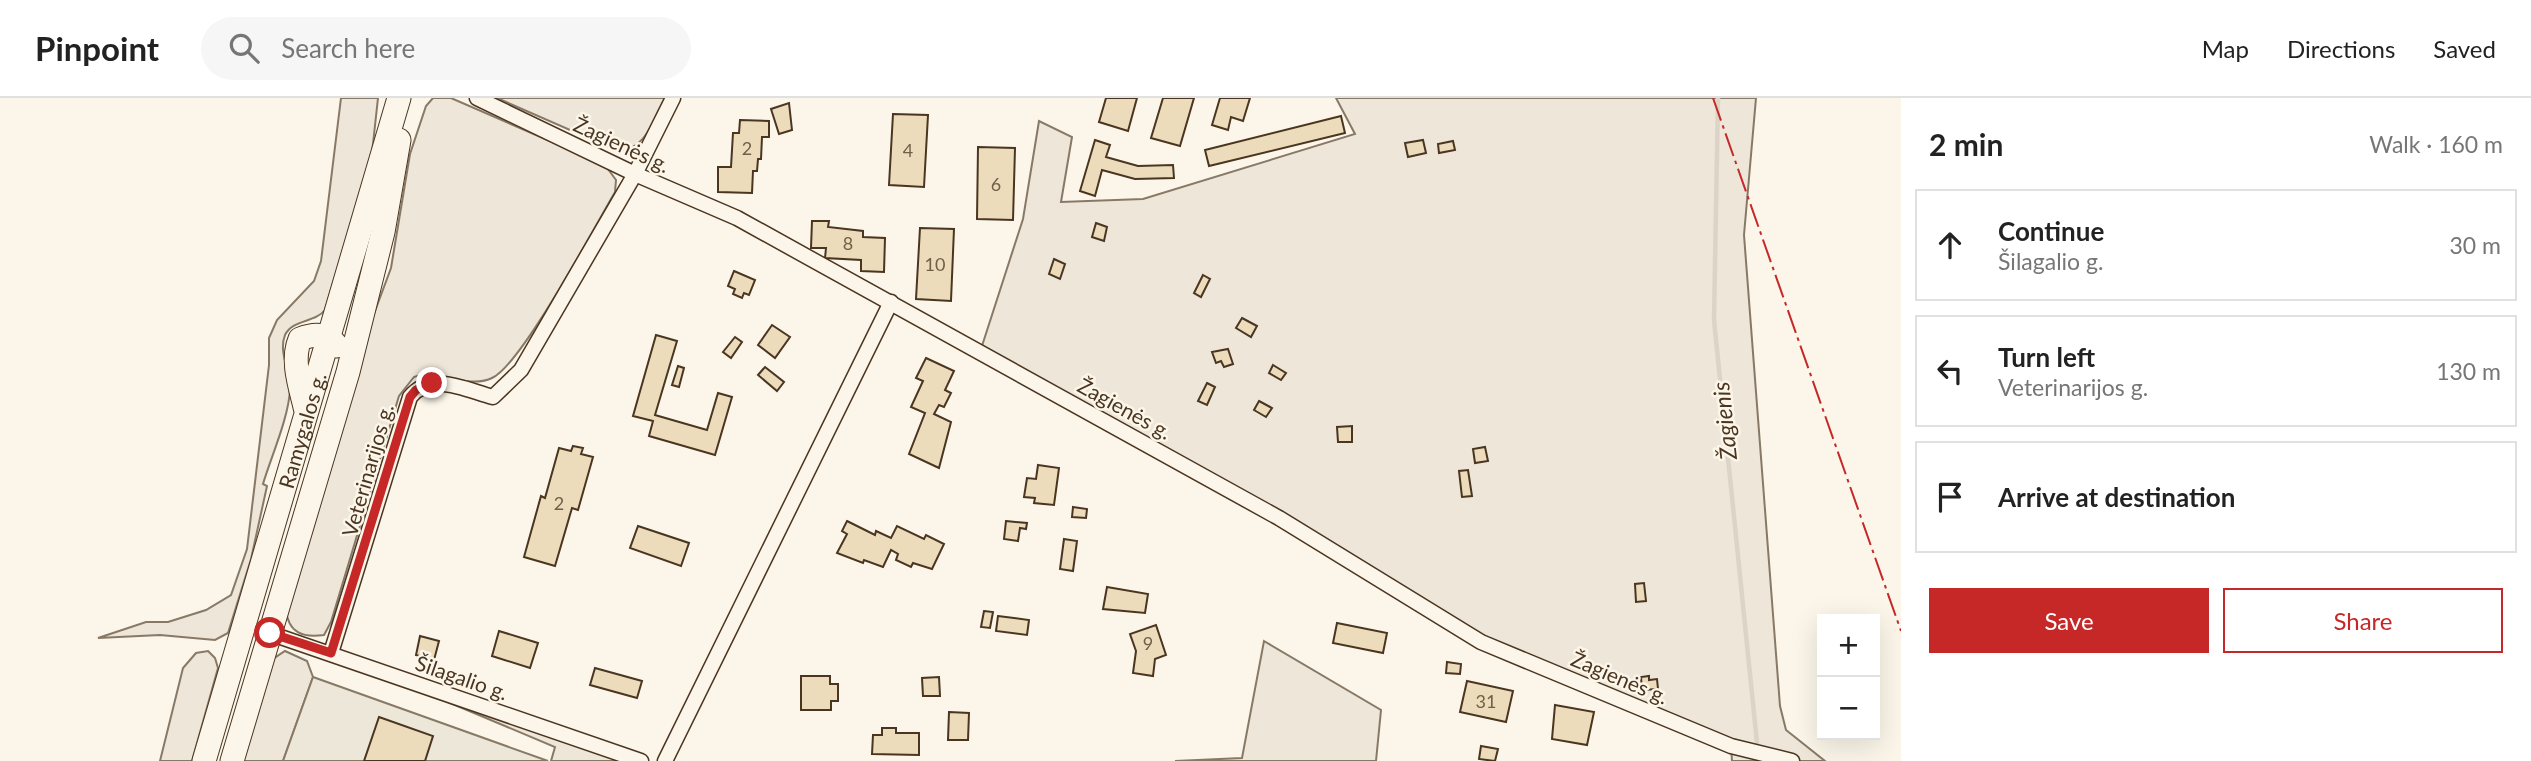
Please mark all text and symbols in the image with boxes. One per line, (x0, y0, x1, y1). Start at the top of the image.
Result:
search box (201, 17, 691, 80)
text: Pinpoint (35, 28, 159, 68)
icon: search (225, 29, 263, 67)
text: Search here (281, 32, 415, 64)
text: Map (2202, 34, 2249, 63)
text: Directions (2287, 34, 2395, 63)
text: Saved (2433, 34, 2496, 63)
street label: Žagienės g. (570, 111, 674, 177)
text: 2 min (1929, 126, 2003, 162)
text: Walk · 160 m (2369, 130, 2503, 158)
house number: 2 (742, 137, 752, 159)
house number: 4 (903, 139, 913, 161)
house number: 6 (991, 173, 1001, 195)
text: Continue (1998, 215, 2104, 247)
icon: ahead (1931, 226, 1969, 264)
text: 30 m (2450, 231, 2501, 259)
house number: 8 (843, 232, 853, 254)
text: Šilagalio g. (1998, 247, 2103, 275)
house number: 10 (925, 253, 945, 275)
text: Turn left (1998, 341, 2095, 373)
icon: left (1931, 352, 1969, 390)
text: 130 m (2436, 357, 2501, 385)
route end (416, 367, 447, 398)
street label: Ramygalos g. (272, 369, 330, 491)
street label: Žagienės g. (1074, 372, 1176, 444)
text: Veterinarijos g. (1998, 373, 2148, 401)
water label: Žagienis (1706, 381, 1742, 462)
street label: Veterinarijos g. (336, 401, 398, 539)
icon: arrive (1931, 478, 1969, 516)
text: Arrive at destination (1998, 481, 2235, 513)
house number: 2 (554, 492, 564, 514)
button: Save (1929, 588, 2209, 653)
button: Share (2223, 588, 2503, 653)
map controls (1817, 614, 1880, 740)
button: + (1817, 614, 1880, 677)
route start (254, 617, 285, 648)
house number: 9 (1143, 632, 1153, 654)
street label: Žagienės g. (1568, 645, 1672, 709)
street label: Šilagalio g. (412, 650, 512, 704)
button: − (1817, 677, 1880, 740)
house number: 31 (1476, 690, 1496, 712)

